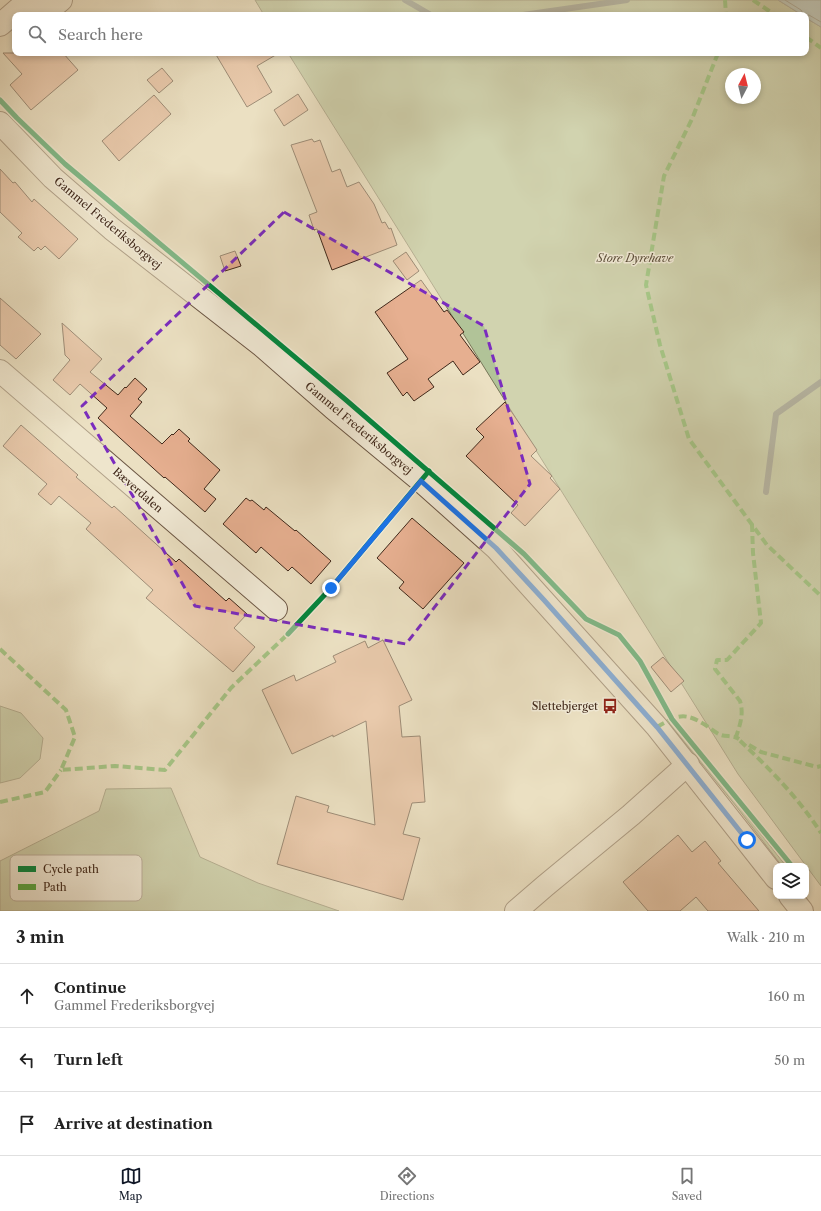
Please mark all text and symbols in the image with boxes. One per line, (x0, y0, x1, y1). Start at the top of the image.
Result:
search box (12, 12, 809, 56)
icon: search (26, 23, 48, 45)
text: Search here (58, 25, 143, 44)
north arrow (725, 68, 761, 104)
street label: Gammel Frederiksborgvej (51, 174, 165, 272)
park label: Store Dyrehave (596, 251, 674, 265)
street label: Gammel Frederiksborgvej (302, 379, 416, 477)
street label: Bæverdalen (110, 464, 166, 516)
route end (322, 579, 340, 597)
bus stop icon: Slettebjerget (601, 697, 619, 715)
place label: Slettebjerget (532, 699, 598, 713)
route start (738, 831, 756, 849)
legend (10, 855, 142, 901)
text: Cycle path (43, 862, 99, 876)
map controls (773, 863, 809, 899)
button: layers (773, 863, 809, 899)
text: Path (43, 880, 67, 894)
text: 3 min (16, 927, 65, 947)
text: Walk · 210 m (727, 929, 805, 945)
text: Continue (54, 978, 126, 997)
icon: ahead (16, 985, 38, 1007)
text: 160 m (768, 988, 805, 1004)
text: Gammel Frederiksborgvej (54, 997, 215, 1013)
icon: left (16, 1049, 38, 1071)
text: Turn left (54, 1050, 123, 1069)
text: 50 m (774, 1052, 805, 1068)
icon: arrive (16, 1113, 38, 1135)
text: Arrive at destination (54, 1114, 213, 1133)
tab: Map (119, 1165, 142, 1203)
tab: Directions (380, 1165, 434, 1203)
tab: Saved (672, 1165, 702, 1203)

